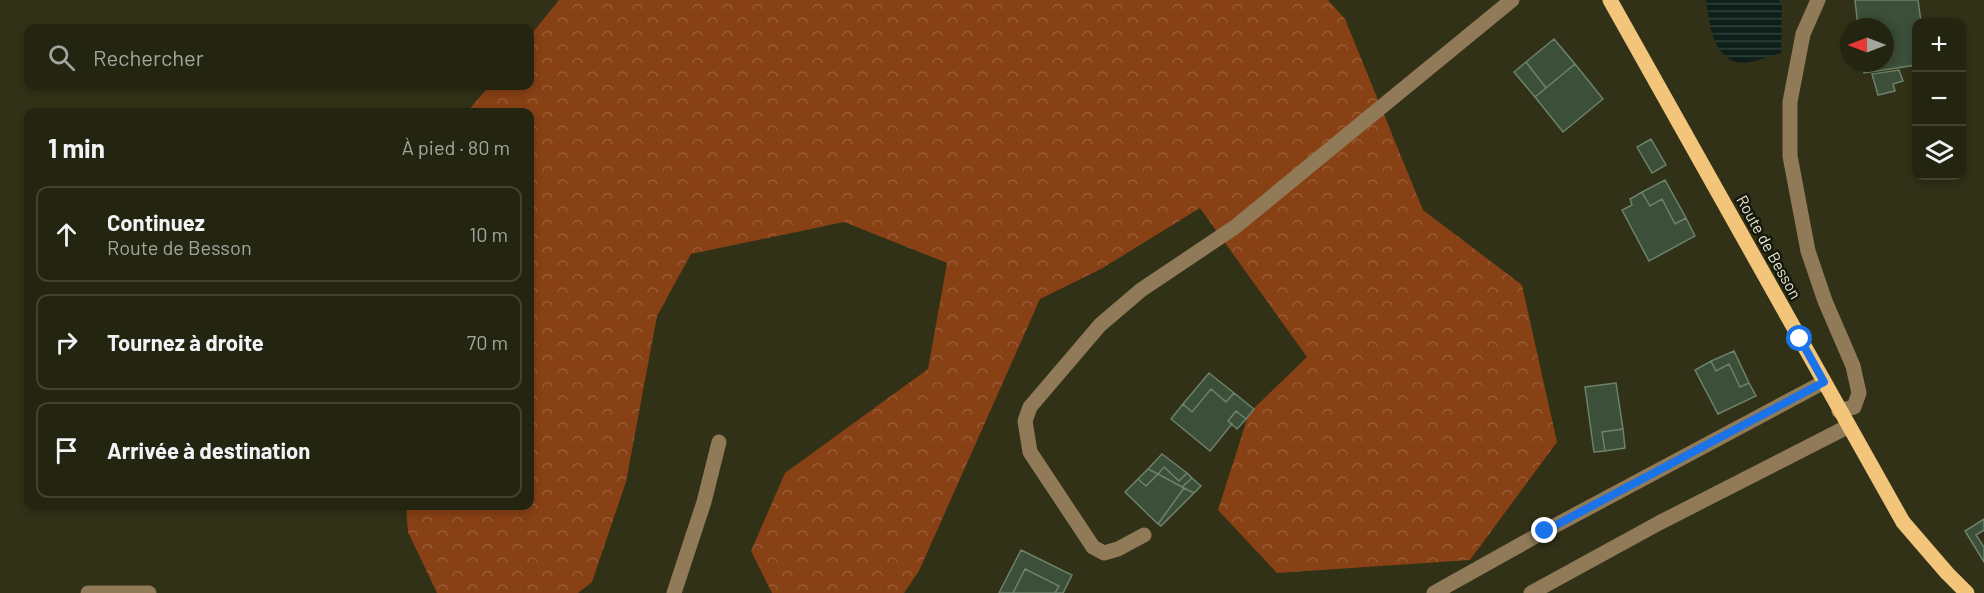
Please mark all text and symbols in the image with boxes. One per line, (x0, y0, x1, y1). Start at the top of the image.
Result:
north arrow (1840, 18, 1894, 72)
map controls (1912, 18, 1966, 180)
button: + (1912, 18, 1966, 72)
search box (24, 24, 534, 90)
icon: search (45, 41, 78, 74)
text: Rechercher (93, 44, 204, 70)
button: − (1912, 72, 1966, 126)
button: layers (1912, 126, 1966, 180)
text: 1 min (48, 132, 105, 163)
text: À pied · 80 m (402, 135, 510, 159)
street label: Route de Besson (1733, 192, 1806, 302)
text: Continuez (107, 209, 205, 235)
icon: ahead (50, 218, 83, 251)
text: 10 m (469, 222, 508, 246)
text: Route de Besson (107, 235, 252, 259)
route start (1786, 325, 1812, 351)
icon: right (50, 326, 83, 359)
text: Tournez à droite (107, 329, 264, 355)
text: 70 m (467, 330, 508, 354)
icon: arrive (50, 434, 83, 467)
text: Arrivée à destination (107, 437, 310, 463)
route end (1531, 517, 1557, 543)

